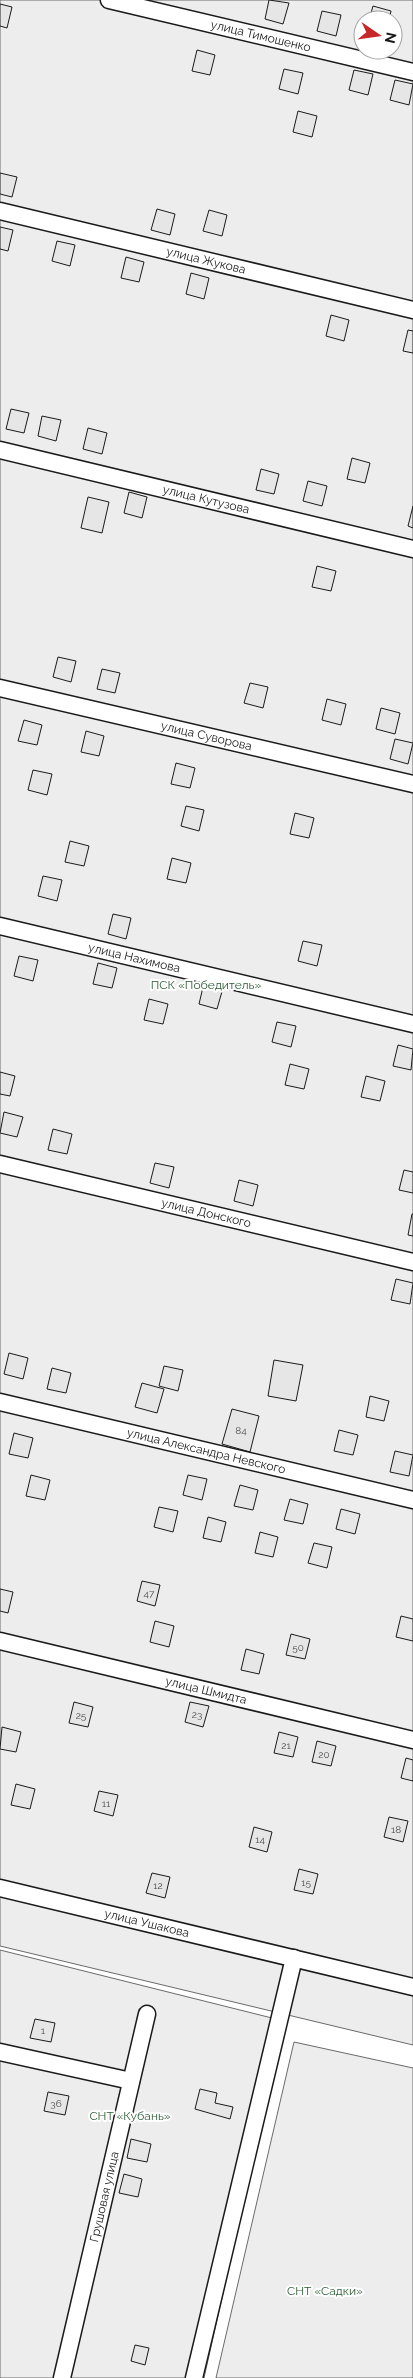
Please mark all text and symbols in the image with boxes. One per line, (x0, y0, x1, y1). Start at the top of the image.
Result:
north arrow (353, 10, 403, 60)
street label: улица Тимошенко (209, 17, 312, 55)
text: N (382, 31, 400, 45)
street label: улица Жукова (165, 244, 247, 277)
street label: улица Кутузова (161, 482, 251, 517)
street label: улица Суворова (160, 719, 253, 753)
street label: улица Нахимова (87, 940, 182, 976)
park label: ПСК «Победитель» (151, 978, 261, 992)
street label: улица Донского (160, 1196, 253, 1230)
street label: улица Александра Невского (126, 1425, 287, 1477)
house number: 84 (235, 1425, 247, 1436)
house number: 47 (144, 1588, 155, 1599)
house number: 50 (292, 1642, 304, 1653)
street label: улица Шмидта (164, 1674, 248, 1707)
house number: 23 (192, 1709, 202, 1720)
house number: 25 (76, 1710, 87, 1721)
house number: 21 (281, 1740, 291, 1751)
house number: 20 (318, 1749, 330, 1760)
house number: 11 (102, 1798, 111, 1809)
house number: 18 (391, 1824, 401, 1835)
house number: 14 (255, 1834, 265, 1845)
house number: 15 (301, 1877, 311, 1888)
house number: 12 (153, 1880, 163, 1891)
street label: улица Ушакова (103, 1906, 191, 1940)
house number: 1 (41, 2025, 46, 2036)
house number: 36 (50, 2098, 62, 2109)
park label: СНТ «Кубань» (89, 2109, 171, 2123)
street label: Грушовая улица (87, 2150, 122, 2244)
park label: СНТ «Садки» (287, 2284, 363, 2298)

